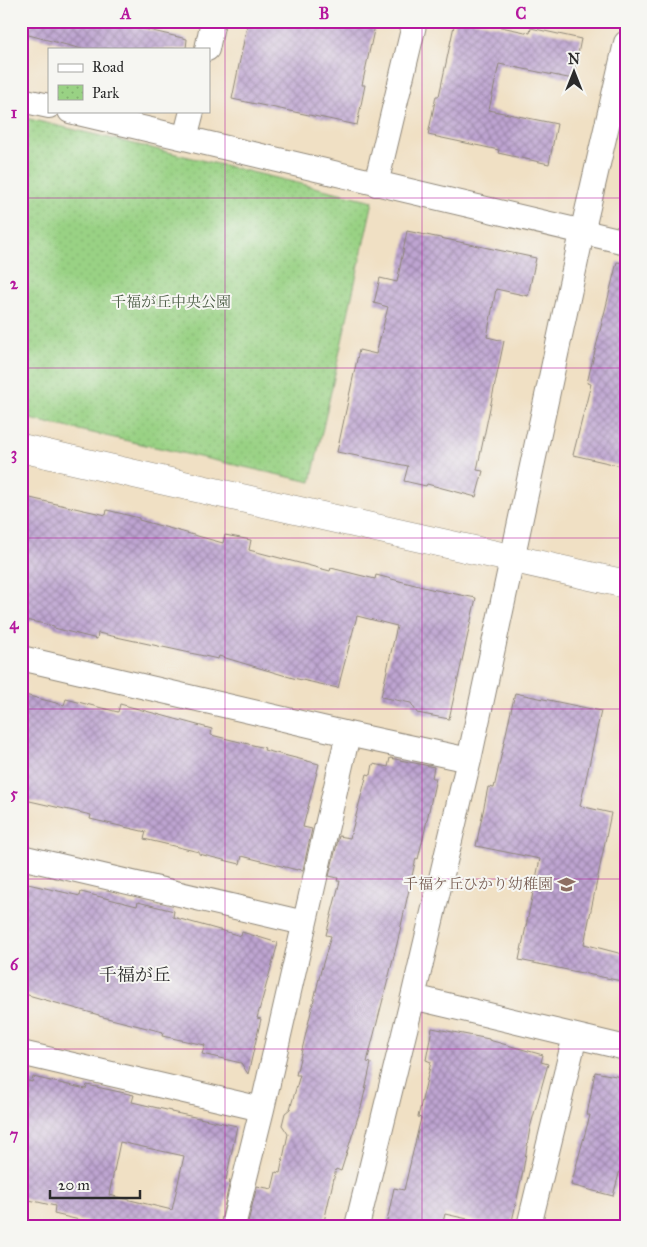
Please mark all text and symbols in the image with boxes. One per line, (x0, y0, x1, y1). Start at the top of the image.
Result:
text: A (120, 4, 132, 23)
text: B (319, 4, 329, 23)
text: C (516, 4, 527, 23)
legend (48, 48, 210, 112)
north arrow (550, 48, 600, 98)
text: N (568, 51, 580, 68)
text: Road (92, 58, 124, 76)
text: Park (92, 84, 119, 102)
text: 1 (11, 103, 18, 122)
text: 2 (10, 274, 19, 293)
park label: 千福が丘中央公園 (111, 293, 231, 311)
text: 3 (11, 444, 17, 464)
text: 4 (10, 614, 20, 634)
text: 5 (10, 784, 18, 803)
school or university icon: 千福ケ丘ひかり幼稚園 (557, 874, 577, 894)
place label: 千福ケ丘ひかり幼稚園 (403, 875, 553, 893)
text: 6 (10, 955, 19, 974)
district label: 千福が丘 (99, 964, 171, 986)
text: 7 (10, 1125, 19, 1144)
scale bar (50, 1167, 140, 1199)
text: 20 m (58, 1176, 90, 1194)

